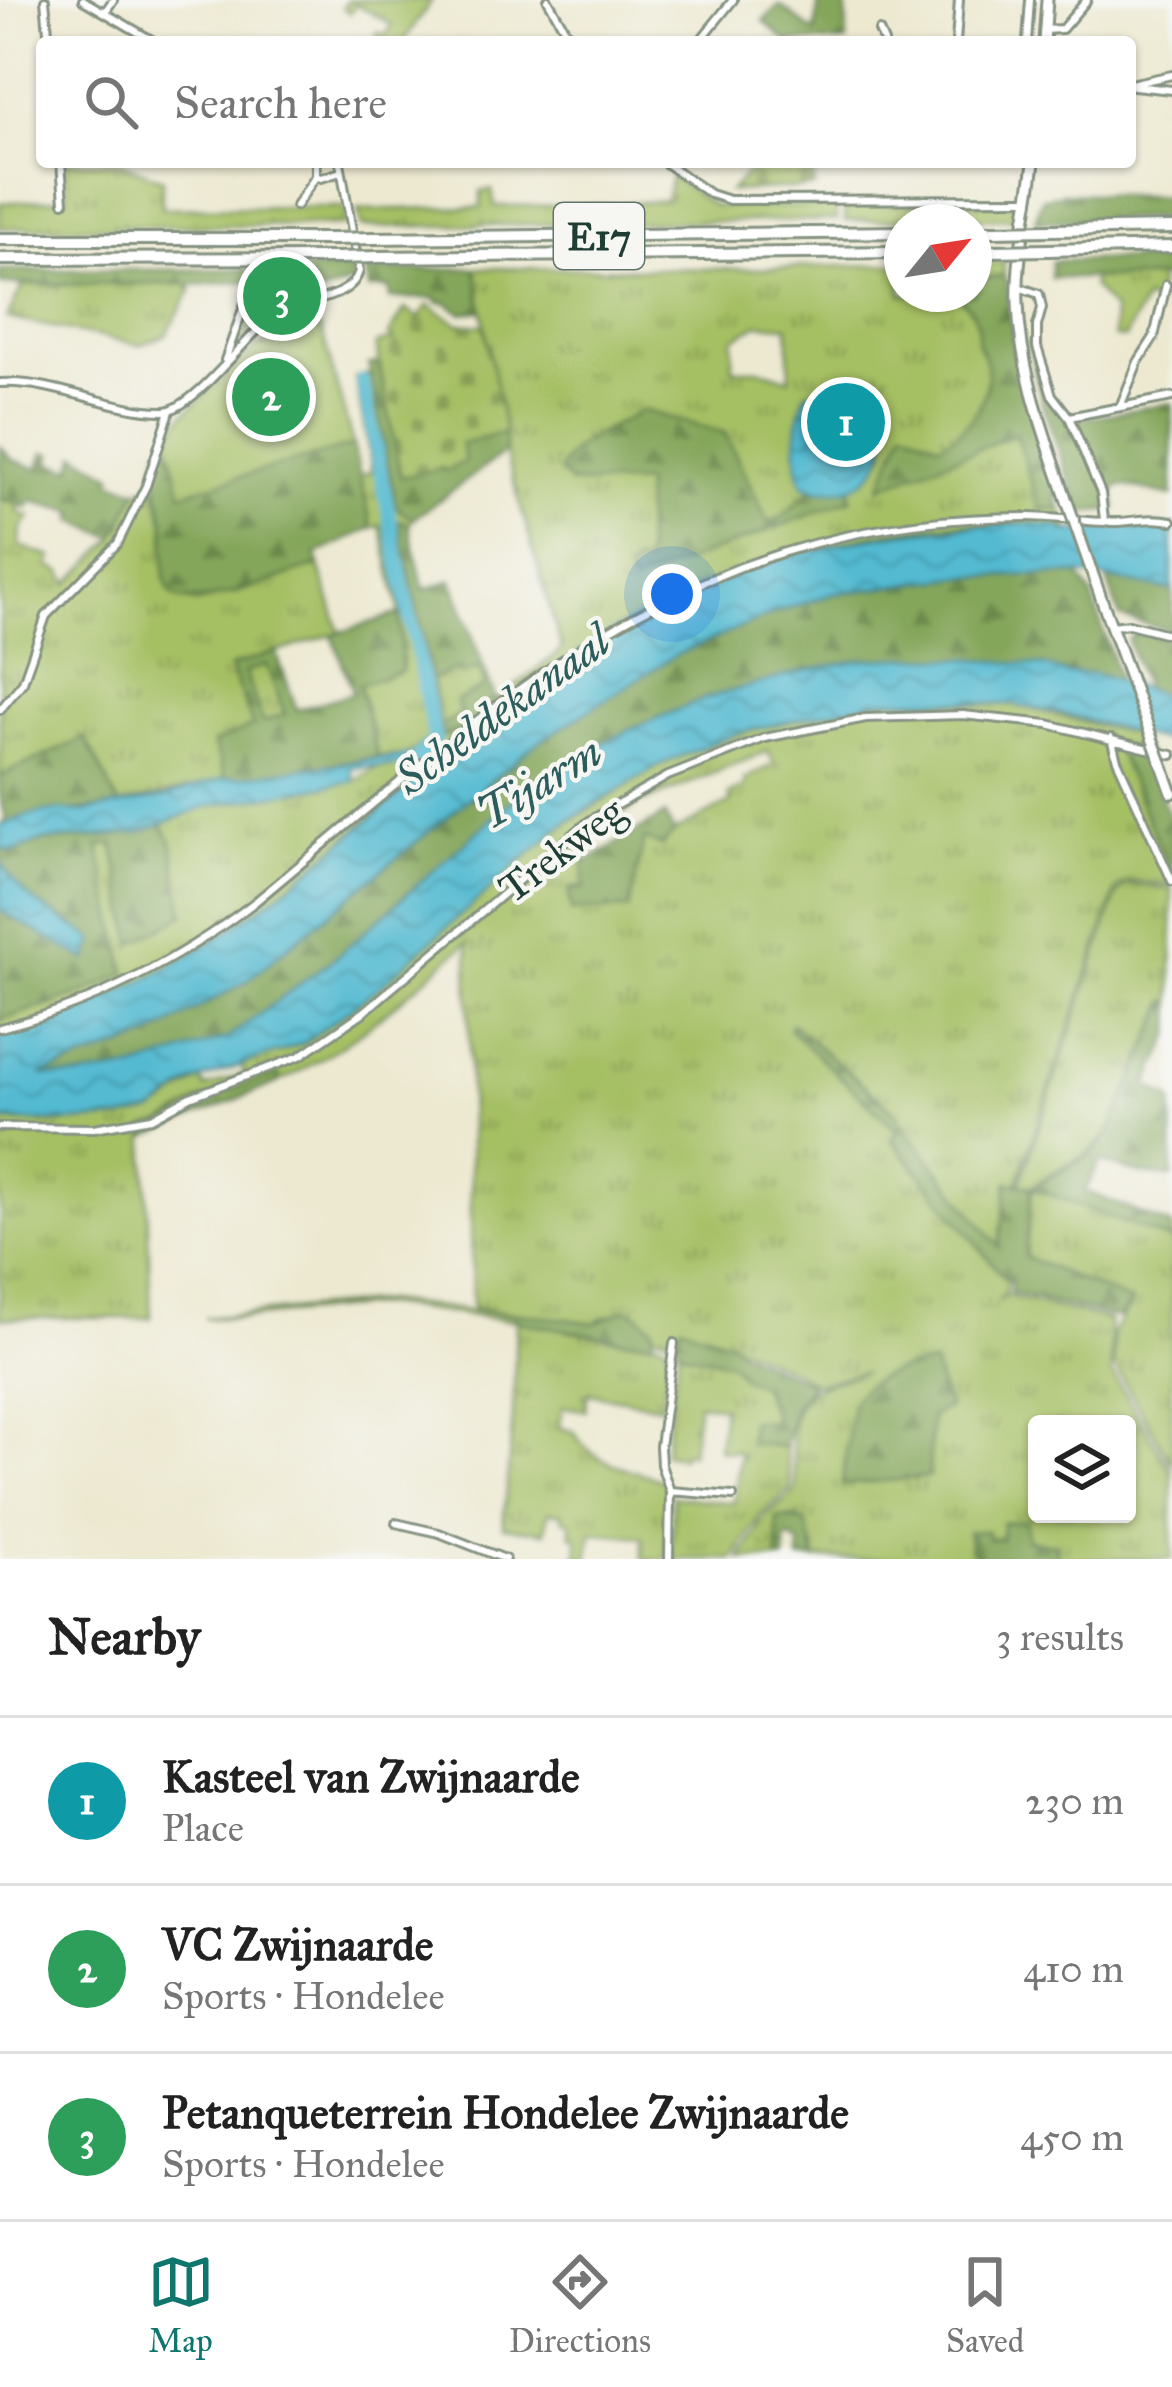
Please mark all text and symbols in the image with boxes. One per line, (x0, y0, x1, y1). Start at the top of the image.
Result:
search box (36, 36, 1136, 168)
icon: search (78, 69, 144, 135)
text: Search here (174, 75, 387, 130)
road number: E17 (554, 203, 644, 269)
north arrow (884, 204, 992, 312)
pin: 3 (243, 251, 321, 341)
pin: 2 (232, 352, 310, 442)
pin: 1 (807, 377, 885, 467)
your location (642, 564, 702, 624)
water label: Scheldekanaal (384, 611, 623, 806)
water label: Tijarm (467, 724, 612, 841)
street label: Trekweg (488, 785, 635, 914)
map controls (1028, 1415, 1136, 1523)
button: layers (1028, 1415, 1136, 1523)
text: Nearby (48, 1606, 200, 1668)
text: 3 results (996, 1613, 1124, 1661)
text: Kasteel van Zwijnaarde (162, 1749, 580, 1804)
text: 1 (79, 1777, 95, 1825)
text: 230 m (1025, 1777, 1124, 1825)
text: Place (162, 1804, 244, 1852)
text: VC Zwijnaarde (162, 1917, 434, 1972)
text: 2 (77, 1945, 97, 1993)
text: 410 m (1023, 1945, 1124, 1993)
text: Sports · Hondelee (162, 1972, 445, 2020)
text: Petanqueterrein Hondelee Zwijnaarde (162, 2085, 849, 2140)
text: 3 (79, 2113, 95, 2161)
text: 450 m (1020, 2113, 1124, 2161)
text: Sports · Hondelee (162, 2140, 445, 2188)
tab: Map (148, 2249, 214, 2361)
tab: Directions (509, 2249, 651, 2361)
tab: Saved (946, 2249, 1024, 2361)

